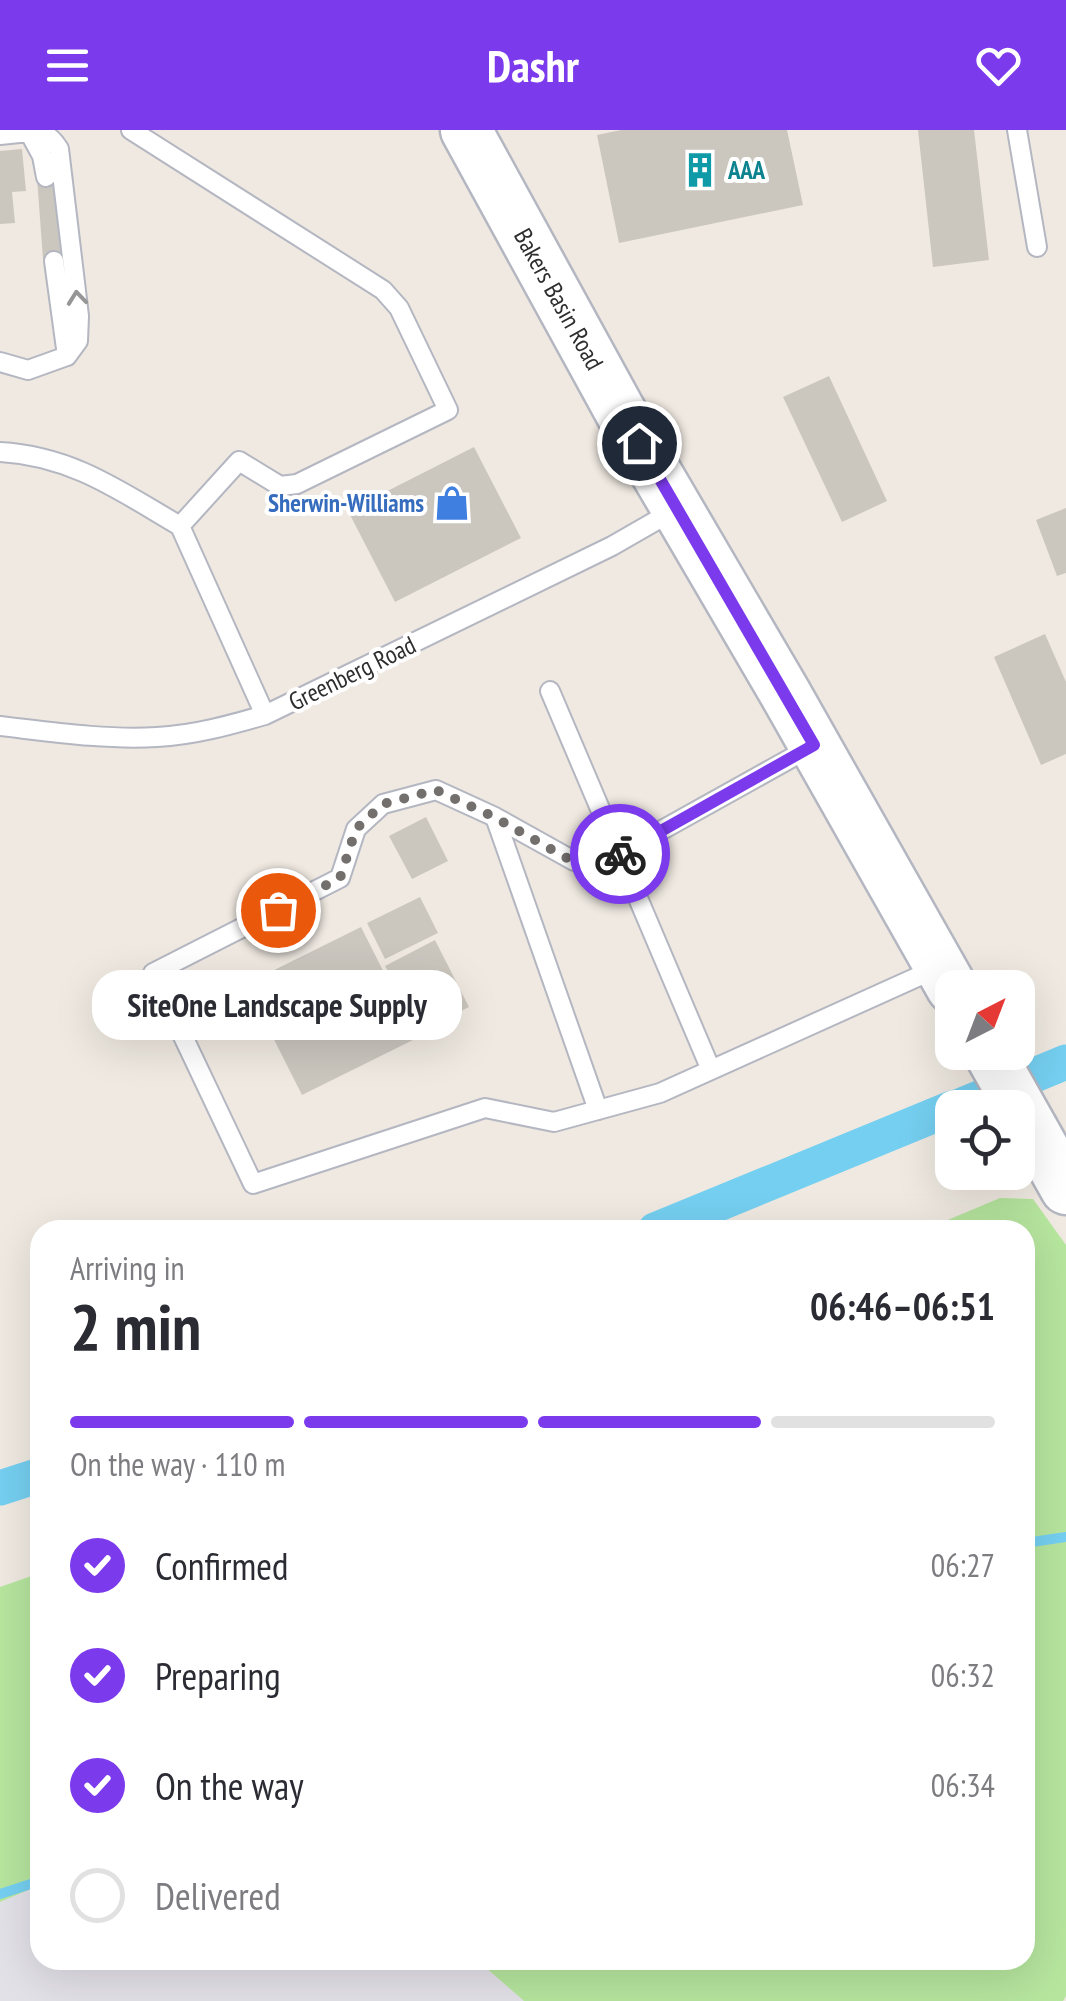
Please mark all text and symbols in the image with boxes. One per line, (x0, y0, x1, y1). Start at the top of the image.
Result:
text: Dashr (487, 36, 579, 94)
icon: menu (40, 38, 95, 93)
icon: heart (971, 38, 1026, 93)
building icon: AAA (681, 151, 719, 189)
place label: AAA (727, 154, 765, 186)
street label: Bakers Basin Road (507, 223, 611, 375)
one-way arrow (67, 290, 88, 306)
pin (597, 401, 682, 486)
icon: home (612, 416, 667, 471)
shop icon: Sherwin-Williams (433, 484, 471, 522)
place label: Sherwin-Williams (268, 487, 424, 519)
street label: Greenberg Road (283, 629, 421, 717)
courier (570, 804, 670, 904)
icon: bike (593, 827, 648, 882)
pin (236, 868, 321, 953)
icon: bag (251, 883, 306, 938)
callout: SiteOne Landscape Supply (93, 970, 463, 1040)
north arrow (935, 970, 1035, 1070)
map controls (935, 970, 1035, 1190)
text: SiteOne Landscape Supply (127, 984, 427, 1026)
button: locate (935, 1090, 1035, 1190)
text: Arriving in (70, 1247, 185, 1289)
text: 06:46–06:51 (810, 1281, 995, 1330)
text: 2 min (70, 1284, 201, 1368)
text: On the way · 110 m (70, 1443, 285, 1485)
icon: check (70, 1538, 125, 1593)
text: Confirmed (155, 1541, 288, 1590)
text: 06:27 (931, 1544, 995, 1586)
icon: check (70, 1648, 125, 1703)
text: Preparing (155, 1651, 281, 1700)
text: 06:32 (931, 1654, 995, 1696)
icon: check (70, 1758, 125, 1813)
text: On the way (155, 1761, 303, 1810)
text: 06:34 (931, 1764, 995, 1806)
text: Delivered (155, 1871, 281, 1920)

